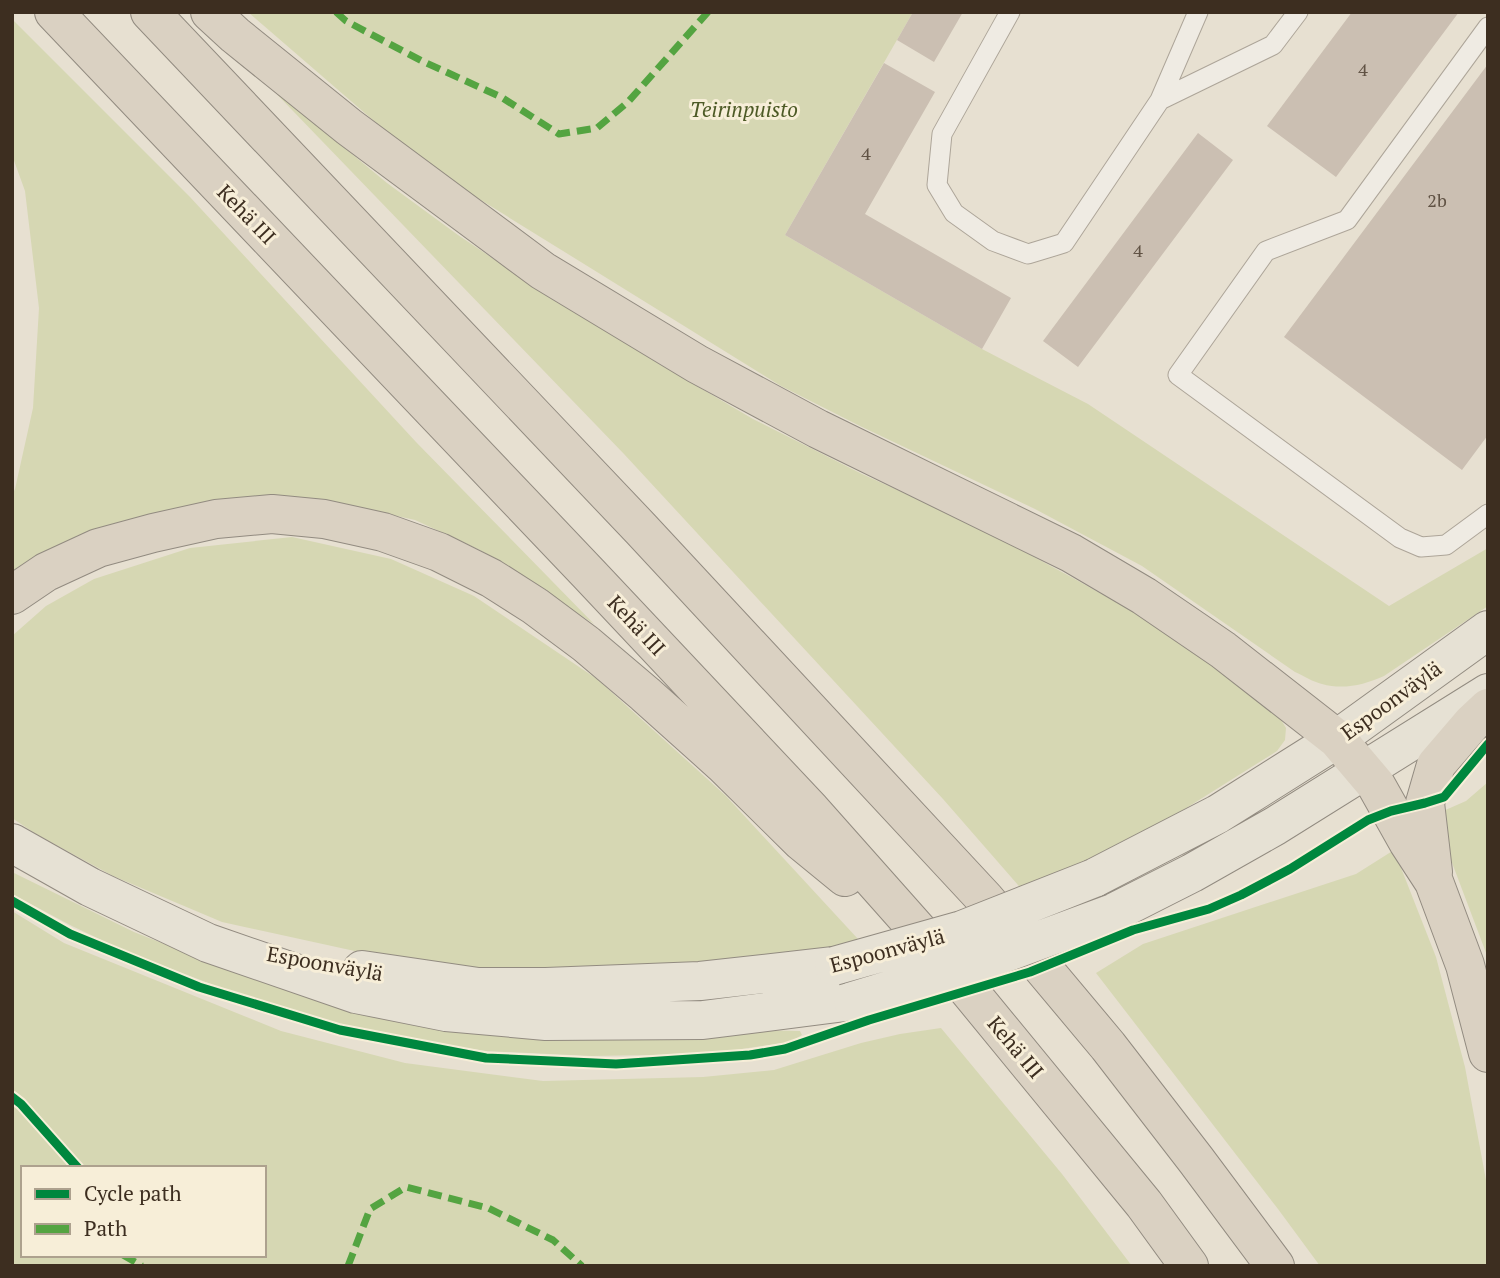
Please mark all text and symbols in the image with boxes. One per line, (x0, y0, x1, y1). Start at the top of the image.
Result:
house number: 4 (1358, 57, 1368, 81)
park label: Teirinpuisto (690, 95, 798, 123)
house number: 4 (861, 141, 871, 165)
street label: Kehä III (211, 178, 283, 250)
house number: 2b (1427, 188, 1447, 212)
house number: 4 (1133, 238, 1143, 262)
street label: Kehä III (602, 589, 672, 661)
street label: Espoonväylä (1335, 654, 1447, 746)
street label: Espoonväylä (827, 921, 948, 979)
street label: Espoonväylä (265, 939, 386, 987)
street label: Kehä III (982, 1010, 1050, 1084)
legend (21, 1166, 266, 1257)
text: Cycle path (84, 1179, 182, 1207)
text: Path (84, 1214, 127, 1242)

